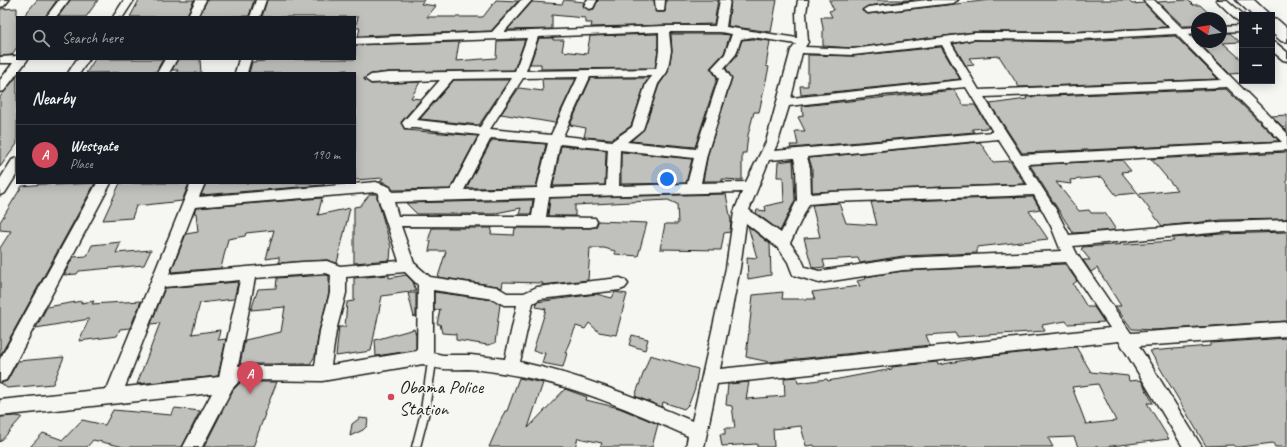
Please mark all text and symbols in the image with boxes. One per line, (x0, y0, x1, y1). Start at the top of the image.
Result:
north arrow (1191, 12, 1227, 48)
map controls (1239, 12, 1275, 84)
button: + (1239, 12, 1275, 48)
search box (16, 16, 356, 60)
icon: search (30, 27, 52, 49)
text: Search here (62, 29, 123, 48)
button: − (1239, 48, 1275, 84)
text: Nearby (32, 88, 75, 109)
text: Westgate (70, 137, 118, 156)
text: A (42, 147, 48, 163)
text: 190 m (312, 147, 340, 163)
text: Place (70, 156, 93, 172)
your location (657, 169, 677, 189)
pin: A (237, 361, 263, 394)
place label: Obama Police Station (399, 375, 485, 421)
marker: Obama Police Station (386, 392, 396, 402)

